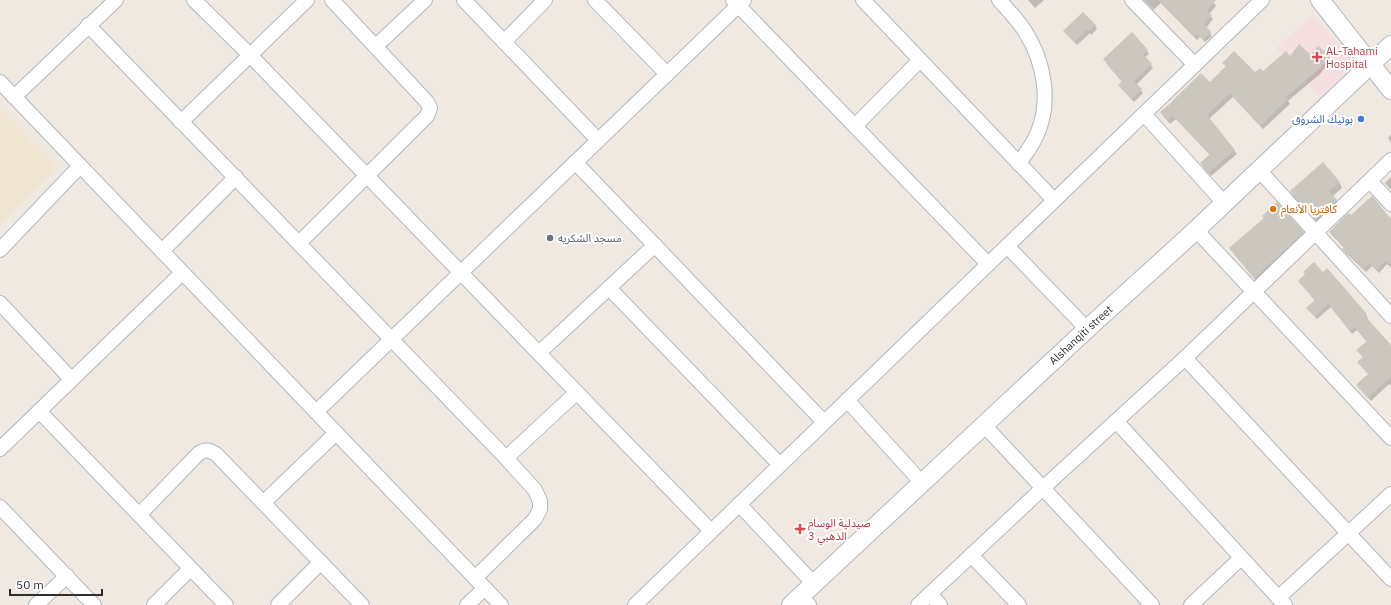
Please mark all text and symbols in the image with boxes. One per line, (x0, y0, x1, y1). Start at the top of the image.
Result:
place label: AL-Tahami Hospital (1326, 44, 1378, 71)
marker: AL-Tahami Hospital (1311, 51, 1323, 63)
place label: بوتيك الشروق (1292, 112, 1353, 126)
marker: بوتيك الشروق (1356, 114, 1366, 124)
place label: كافتريا الأنعام (1281, 202, 1338, 217)
marker: كافتريا الأنعام (1268, 204, 1278, 214)
place label: مسجد الشكريه (558, 231, 622, 245)
marker: مسجد الشكريه (545, 233, 555, 243)
street label: Alshanqiti street (1046, 302, 1115, 368)
place label: صيدلية الوسام الذهبي 3 (808, 516, 871, 546)
marker: صيدلية الوسام الذهبي 3 (795, 524, 805, 534)
scale bar (10, 571, 102, 597)
text: 50 m (16, 577, 44, 592)

